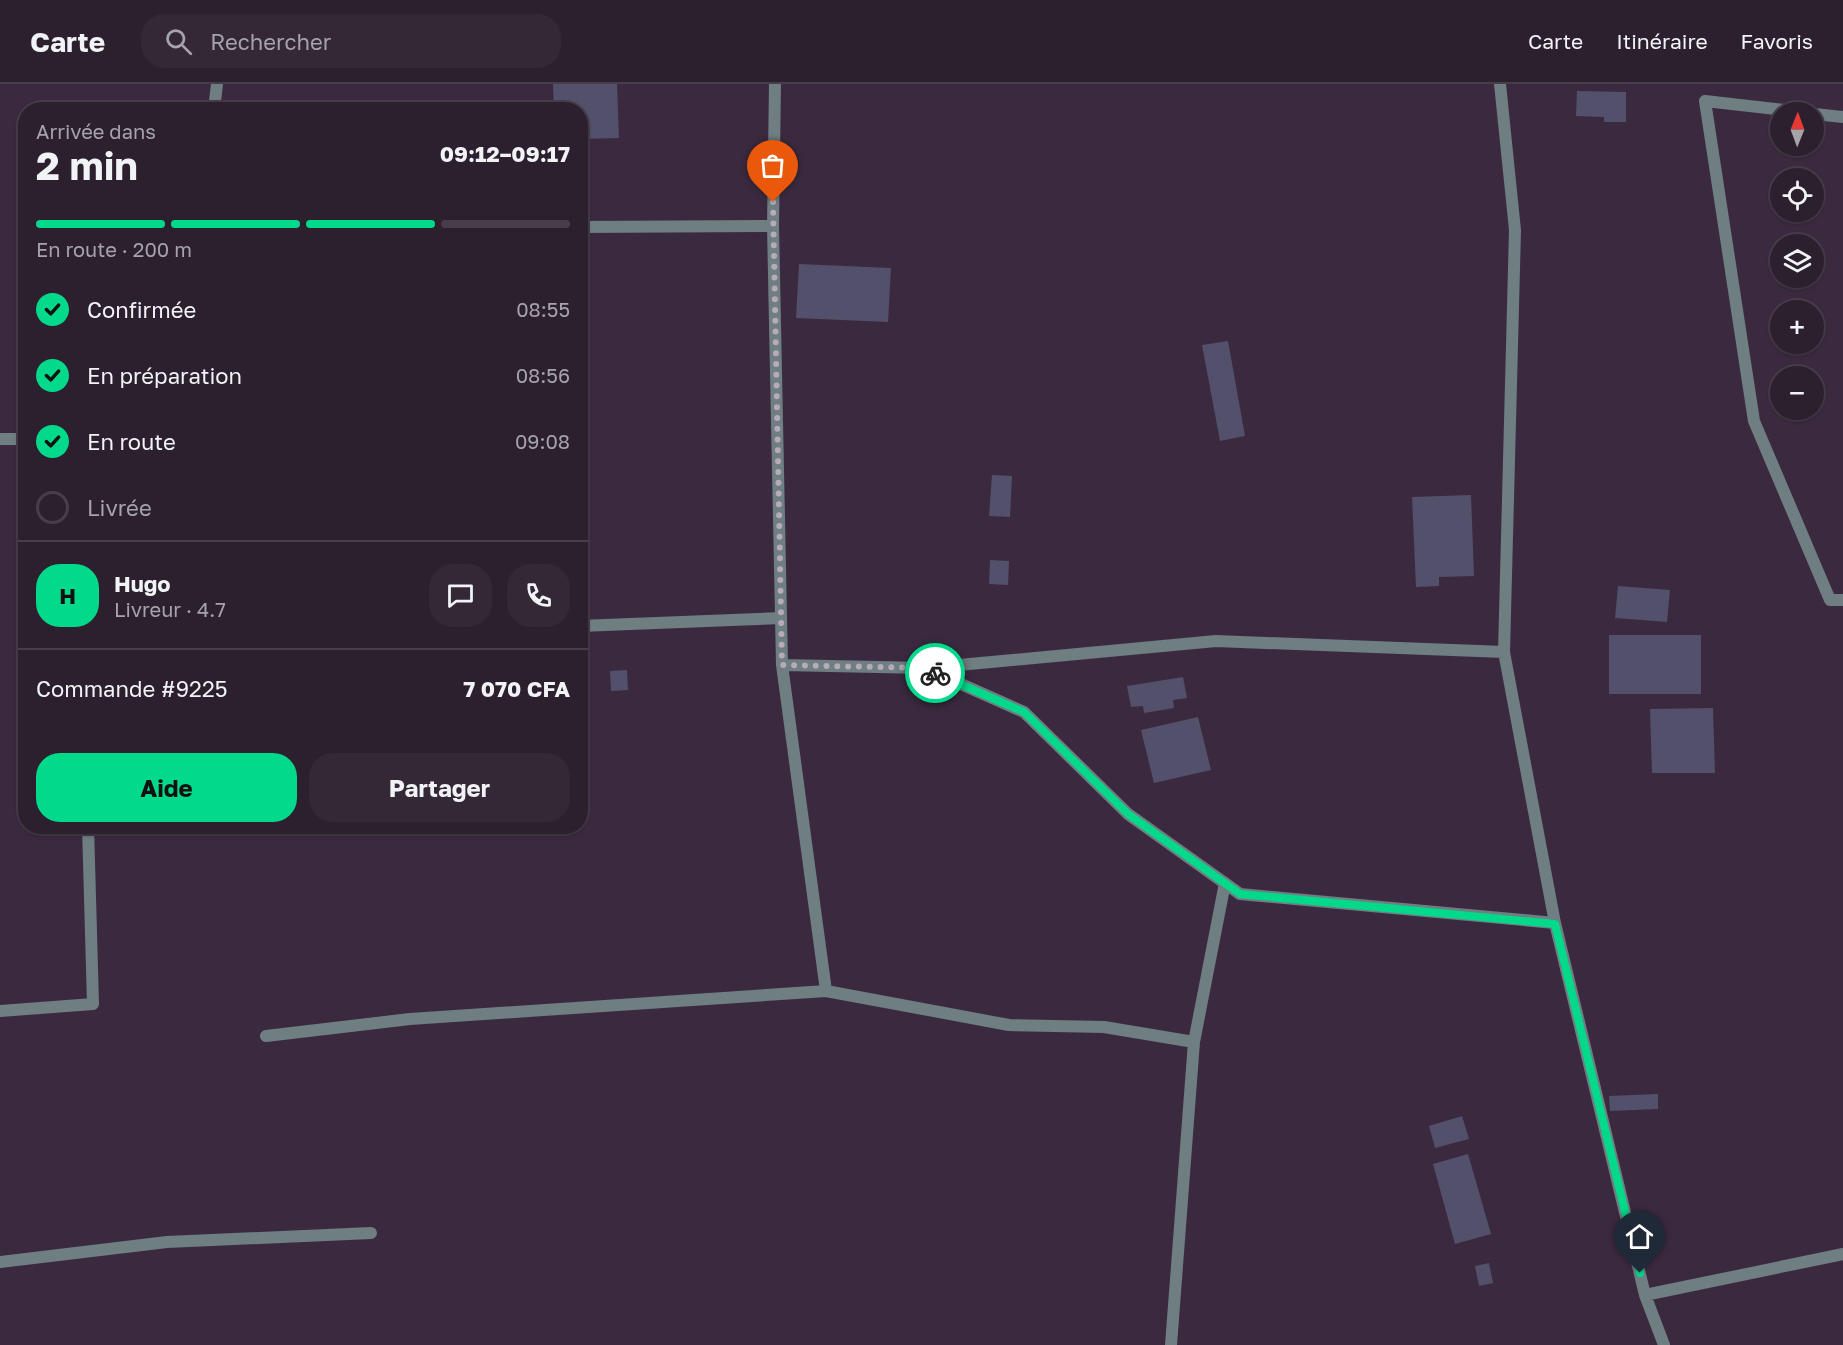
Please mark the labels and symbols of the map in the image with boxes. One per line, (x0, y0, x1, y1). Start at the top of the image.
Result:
north arrow (1770, 102, 1824, 156)
pin (747, 140, 798, 202)
courier (905, 643, 965, 703)
pin (1614, 1211, 1665, 1273)

